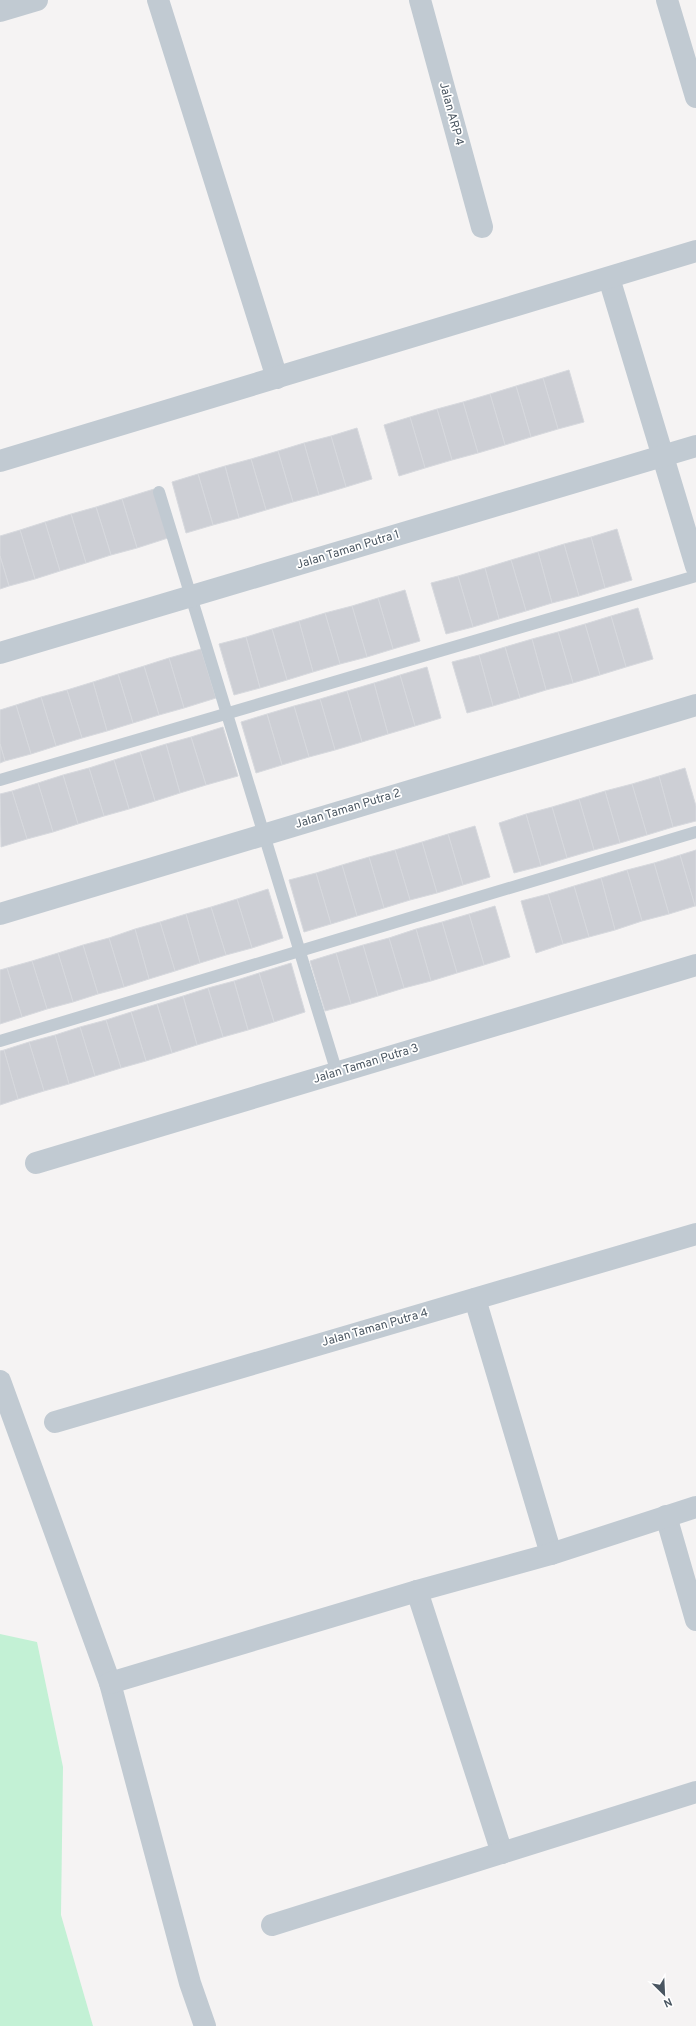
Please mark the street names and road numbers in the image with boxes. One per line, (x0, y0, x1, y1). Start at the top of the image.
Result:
street label: Jalan ARP 4 (435, 80, 467, 148)
street label: Jalan Taman Putra 1 (295, 527, 401, 573)
street label: Jalan Taman Putra 2 (293, 785, 403, 833)
street label: Jalan Taman Putra 3 (311, 1040, 421, 1088)
street label: Jalan Taman Putra 4 (320, 1305, 430, 1351)

